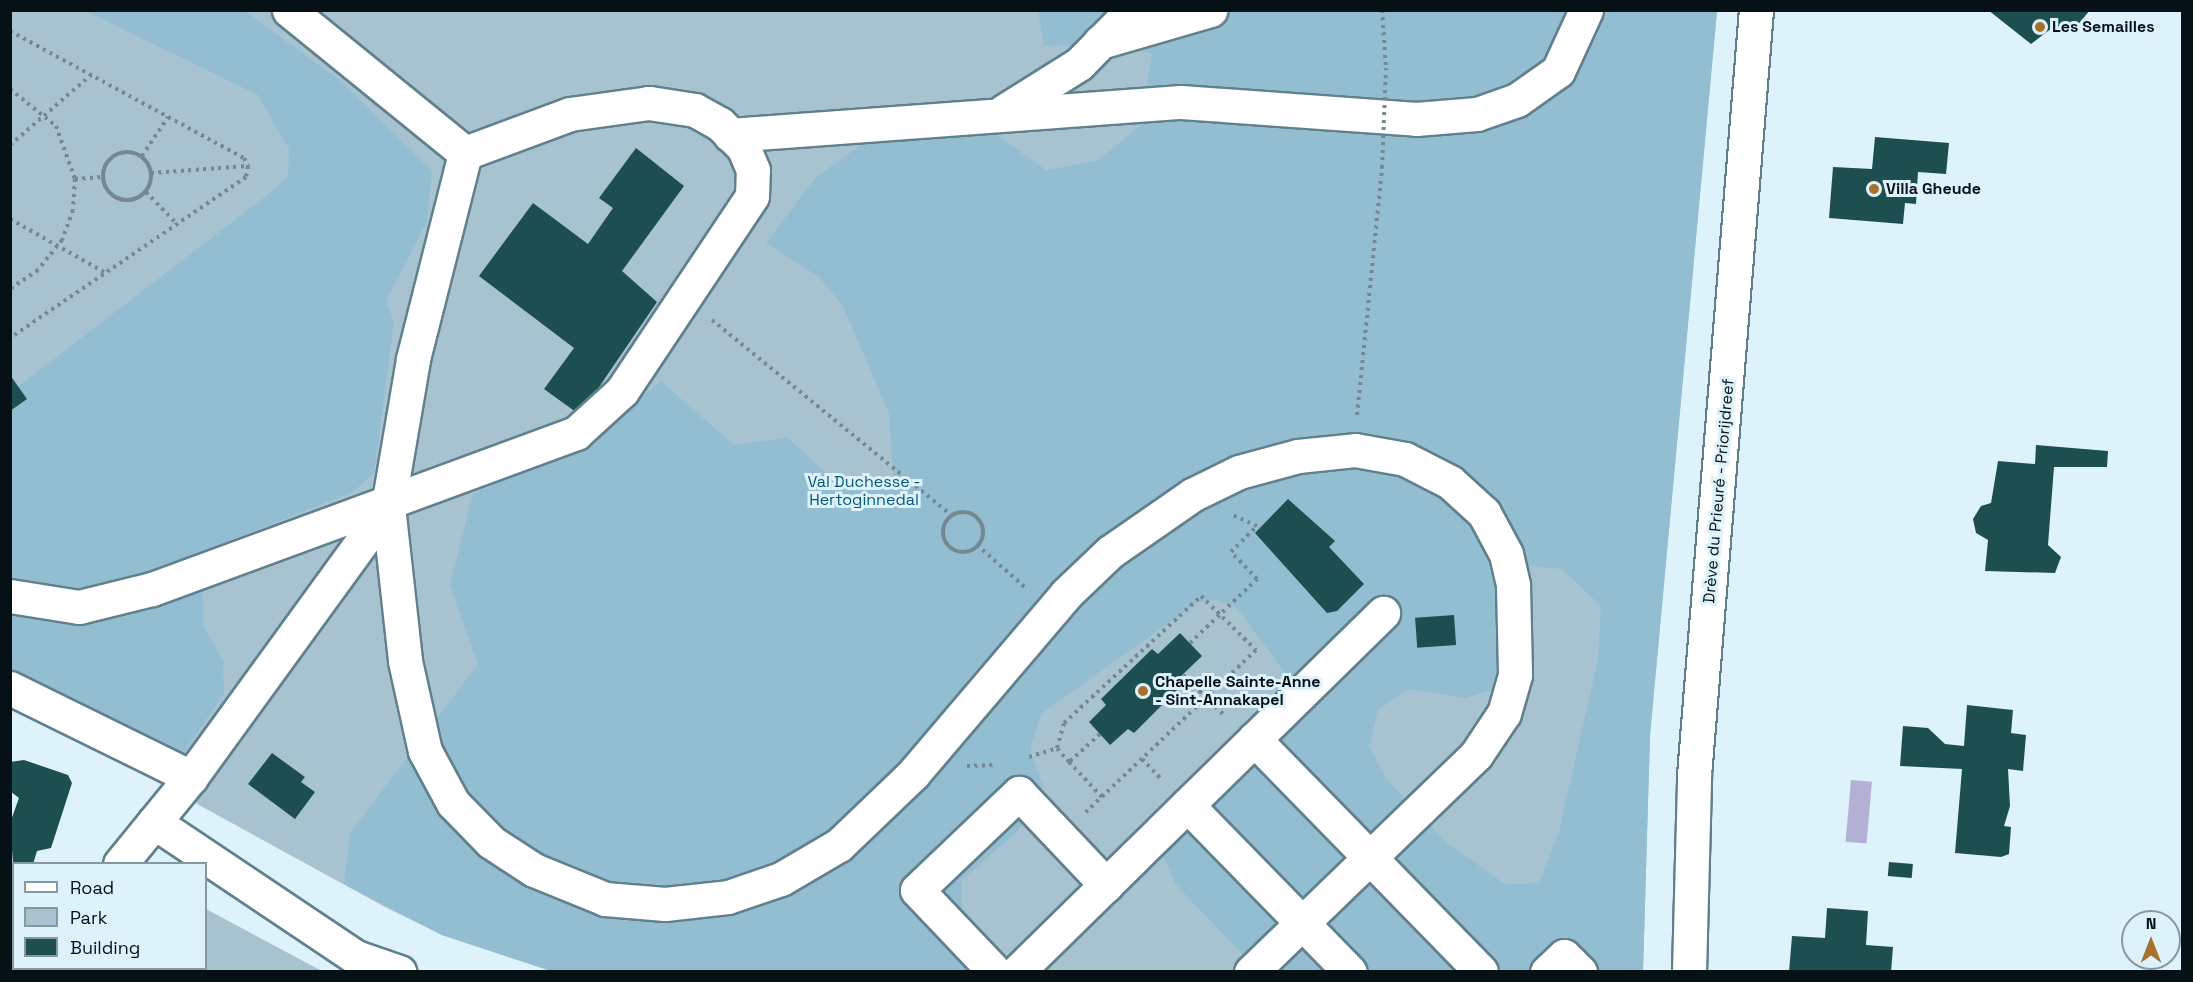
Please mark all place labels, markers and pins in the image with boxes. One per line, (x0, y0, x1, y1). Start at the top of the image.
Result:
place label: Les Semailles (2052, 17, 2155, 37)
marker: Les Semailles (2033, 20, 2047, 34)
place label: Villa Gheude (1886, 179, 1981, 199)
marker: Villa Gheude (1867, 182, 1881, 196)
place label: Chapelle Sainte-Anne - Sint-Annakapel (1155, 672, 1321, 710)
marker: Chapelle Sainte-Anne - Sint-Annakapel (1136, 684, 1150, 698)

